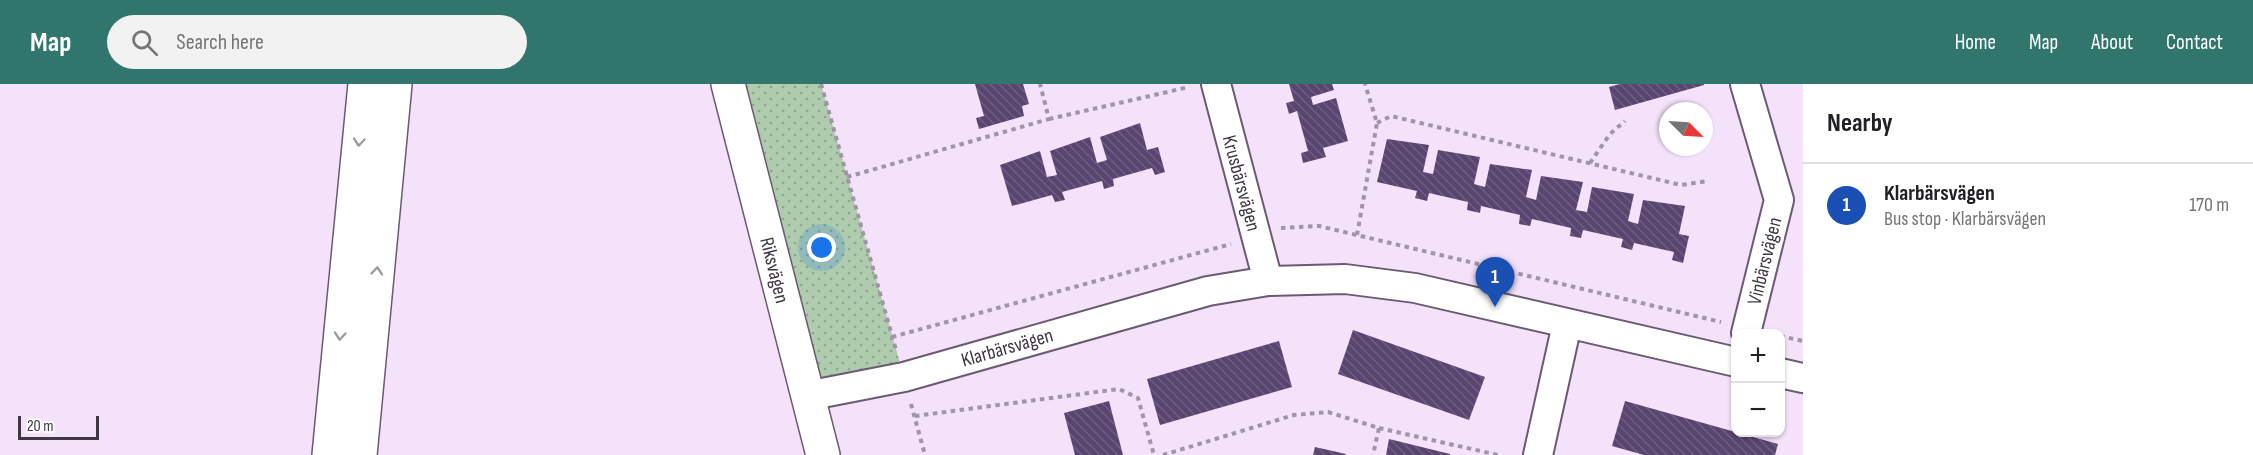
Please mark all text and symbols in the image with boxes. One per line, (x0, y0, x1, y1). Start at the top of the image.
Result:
search box (107, 15, 527, 69)
text: Map (30, 26, 71, 59)
icon: search (128, 26, 161, 59)
text: Search here (176, 29, 264, 56)
text: Home (1955, 30, 1996, 55)
text: Map (2029, 30, 2058, 55)
text: About (2091, 30, 2133, 55)
text: Contact (2166, 30, 2223, 55)
north arrow (1659, 102, 1713, 156)
text: Nearby (1827, 108, 1893, 139)
street label: Krusbärsvägen (1217, 133, 1265, 234)
one-way arrow (353, 138, 366, 147)
text: Klarbärsvägen (1884, 180, 1995, 207)
text: 1 (1843, 193, 1850, 217)
text: 170 m (2189, 193, 2229, 217)
text: Bus stop · Klarbärsvägen (1884, 207, 2046, 231)
street label: Vinbärsvägen (1743, 215, 1787, 308)
your location (807, 233, 836, 262)
street label: Riksvägen (754, 235, 794, 306)
pin: 1 (1476, 258, 1514, 307)
one-way arrow (370, 267, 383, 276)
street label: Klarbärsvägen (959, 323, 1056, 373)
map controls (1731, 329, 1785, 437)
button: + (1731, 329, 1785, 383)
one-way arrow (334, 332, 347, 341)
button: − (1731, 383, 1785, 437)
scale bar (18, 413, 99, 440)
text: 20 m (27, 417, 54, 436)

